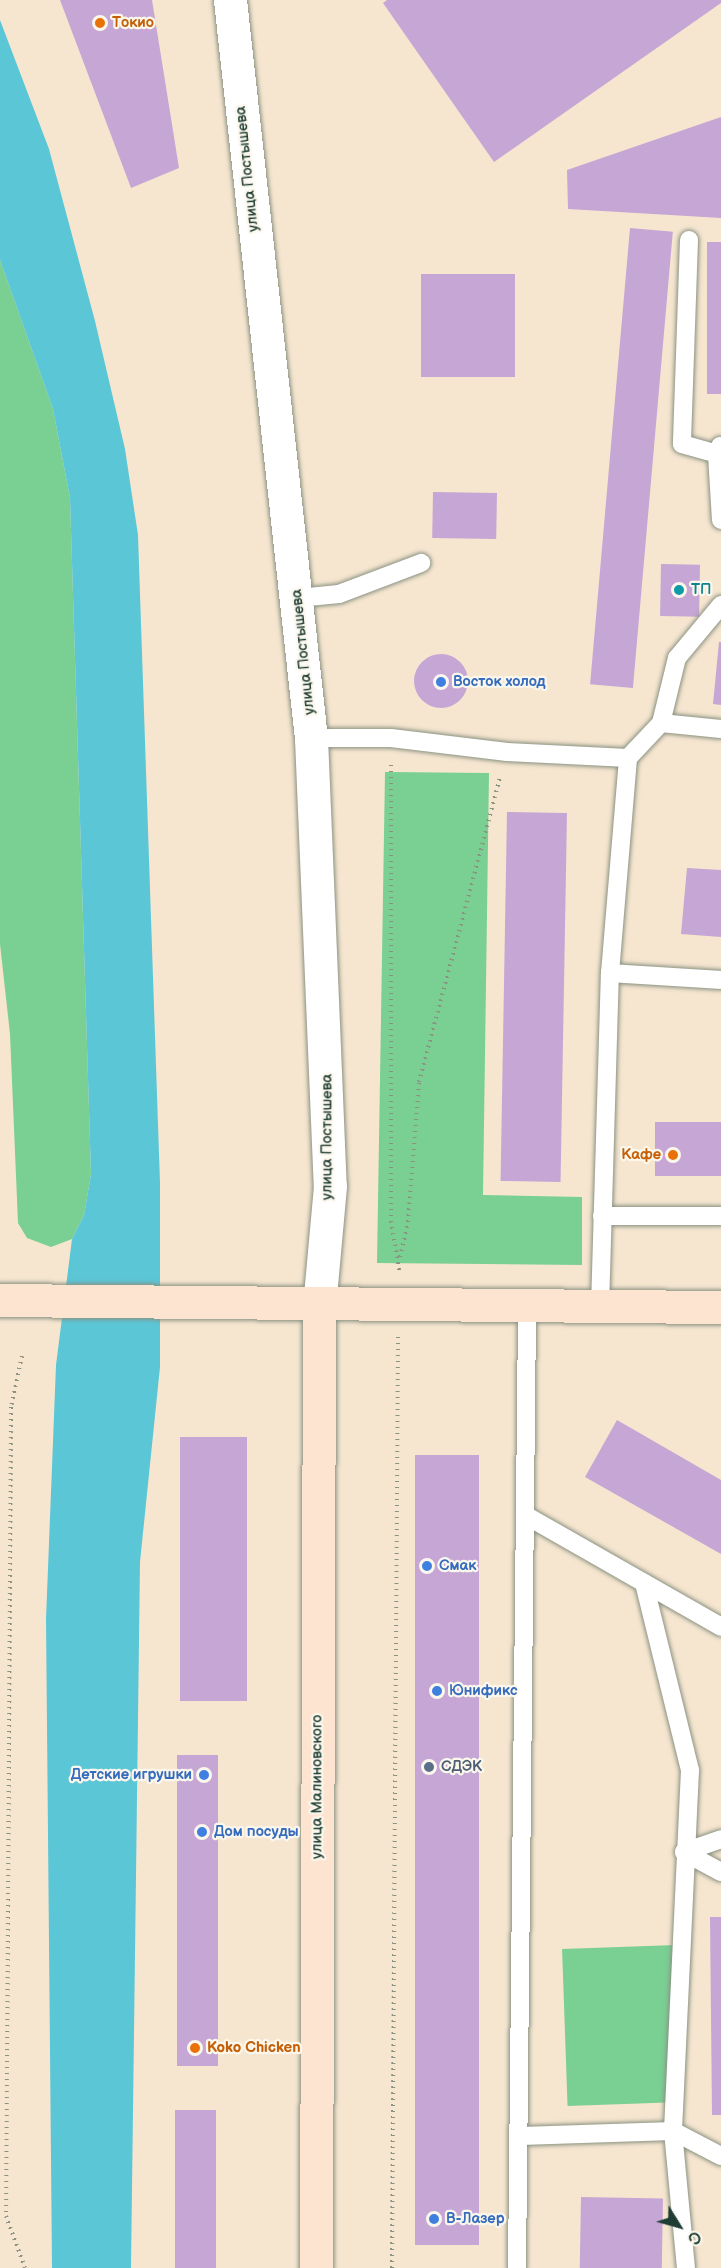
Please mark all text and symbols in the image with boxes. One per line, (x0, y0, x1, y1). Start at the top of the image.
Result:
place label: Токио (112, 14, 154, 32)
marker: Токио (93, 16, 107, 30)
street label: улица Постышева (231, 105, 263, 233)
place label: ТП (691, 581, 711, 599)
marker: ТП (672, 583, 686, 597)
street label: улица Постышева (287, 588, 319, 716)
place label: Восток холод (453, 673, 545, 691)
marker: Восток холод (434, 675, 448, 689)
street label: улица Постышева (318, 1074, 336, 1200)
place label: Кафе (621, 1146, 661, 1164)
marker: Кафе (666, 1148, 680, 1162)
place label: Смак (439, 1557, 476, 1575)
marker: Смак (420, 1559, 434, 1573)
place label: Юнификс (449, 1682, 517, 1700)
marker: Юнификс (430, 1684, 444, 1698)
street label: улица Малиновского (308, 1715, 326, 1859)
place label: СДЭК (441, 1758, 482, 1776)
marker: СДЭК (422, 1760, 436, 1774)
place label: Детские игрушки (71, 1766, 192, 1784)
marker: Детские игрушки (197, 1768, 211, 1782)
place label: Дом посуды (214, 1823, 299, 1841)
marker: Дом посуды (195, 1825, 209, 1839)
place label: Koko Chicken (207, 2039, 301, 2057)
marker: Koko Chicken (188, 2041, 202, 2055)
north arrow (649, 2196, 709, 2256)
place label: В-Лазер (446, 2210, 505, 2228)
marker: В-Лазер (427, 2212, 441, 2226)
text: С (683, 2227, 705, 2247)

